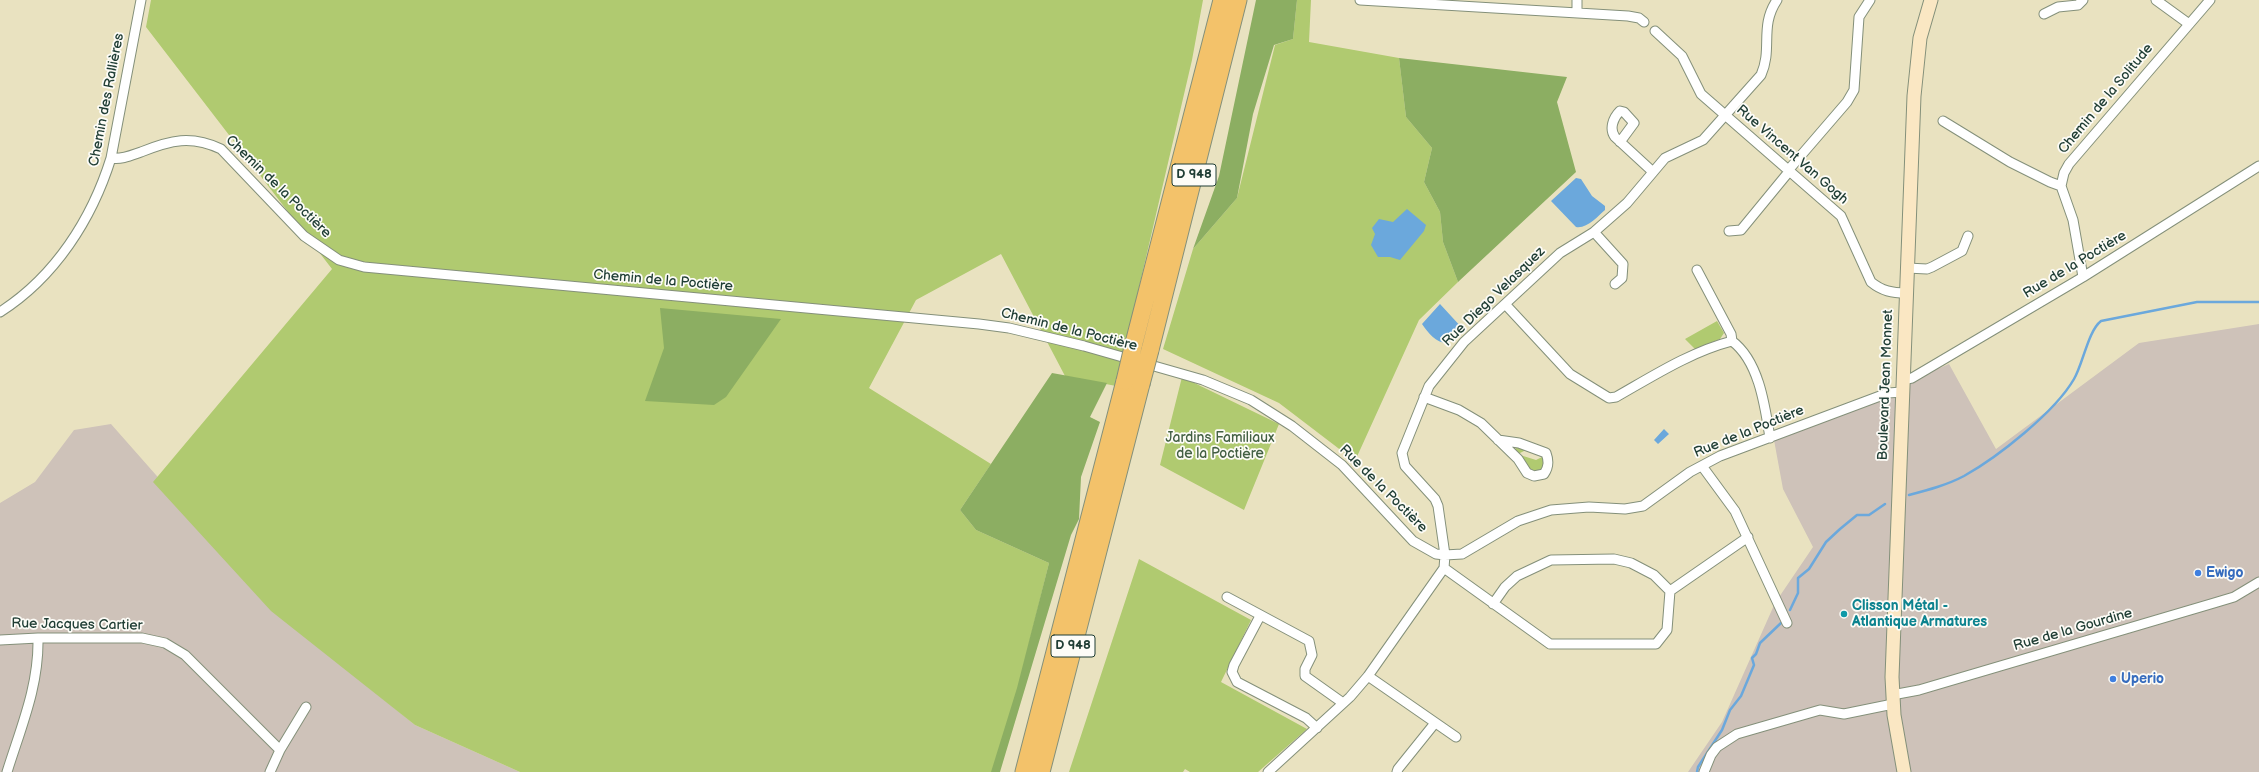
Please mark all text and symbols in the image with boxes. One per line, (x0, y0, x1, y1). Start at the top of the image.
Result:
street label: Chemin des Rallières (86, 32, 128, 168)
street label: Chemin de la Solitude (2055, 41, 2157, 157)
street label: Rue Vincent Van Gogh (1733, 102, 1851, 208)
street label: Chemin de la Poctière (222, 132, 334, 242)
road number: D 948 (1172, 164, 1216, 186)
street label: Rue de la Poctière (2020, 228, 2130, 302)
street label: Rue Diego Velasquez (1439, 244, 1549, 350)
street label: Chemin de la Poctière (592, 267, 734, 295)
street label: Chemin de la Poctière (999, 305, 1139, 355)
street label: Boulevard Jean Monnet (1875, 309, 1897, 461)
street label: Rue de la Poctière (1691, 402, 1807, 462)
park label: Jardins Familiaux de la Poctière (1165, 430, 1275, 462)
street label: Rue de la Poctière (1336, 442, 1430, 536)
place label: Ewigo (2206, 565, 2243, 581)
marker: Ewigo (2193, 568, 2203, 578)
place label: Clisson Métal - Atlantique Armatures (1852, 598, 1987, 630)
street label: Rue de la Gourdine (2012, 605, 2134, 655)
marker: Clisson Métal - Atlantique Armatures (1839, 609, 1849, 619)
street label: Rue Jacques Cartier (11, 615, 143, 635)
road number: D 948 (1051, 635, 1095, 657)
place label: Uperio (2121, 671, 2164, 687)
marker: Uperio (2108, 674, 2118, 684)

